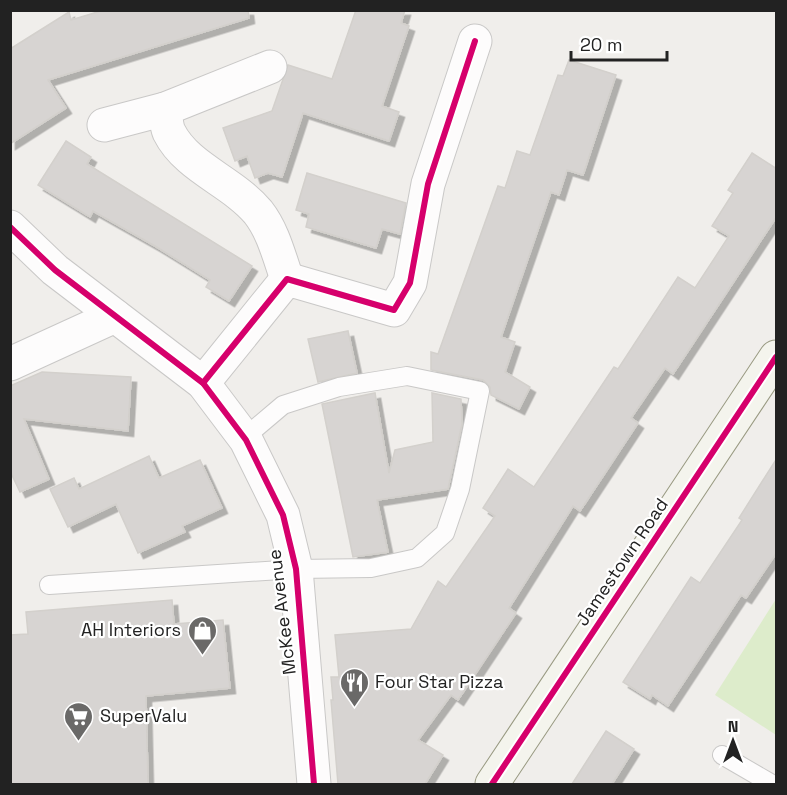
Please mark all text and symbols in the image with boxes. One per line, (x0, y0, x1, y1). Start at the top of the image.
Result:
scale bar (571, 24, 667, 62)
text: 20 m (580, 33, 623, 56)
street label: Jamestown Road (570, 493, 673, 630)
street label: McKee Avenue (262, 548, 301, 676)
shop icon: AH Interiors (186, 614, 218, 656)
place label: AH Interiors (81, 618, 181, 641)
restaurant icon: Four Star Pizza (338, 666, 370, 708)
place label: Four Star Pizza (375, 670, 503, 693)
supermarket icon: SuperValu (63, 700, 95, 742)
place label: SuperValu (100, 704, 187, 727)
north arrow (703, 711, 763, 771)
text: N (728, 716, 738, 737)

